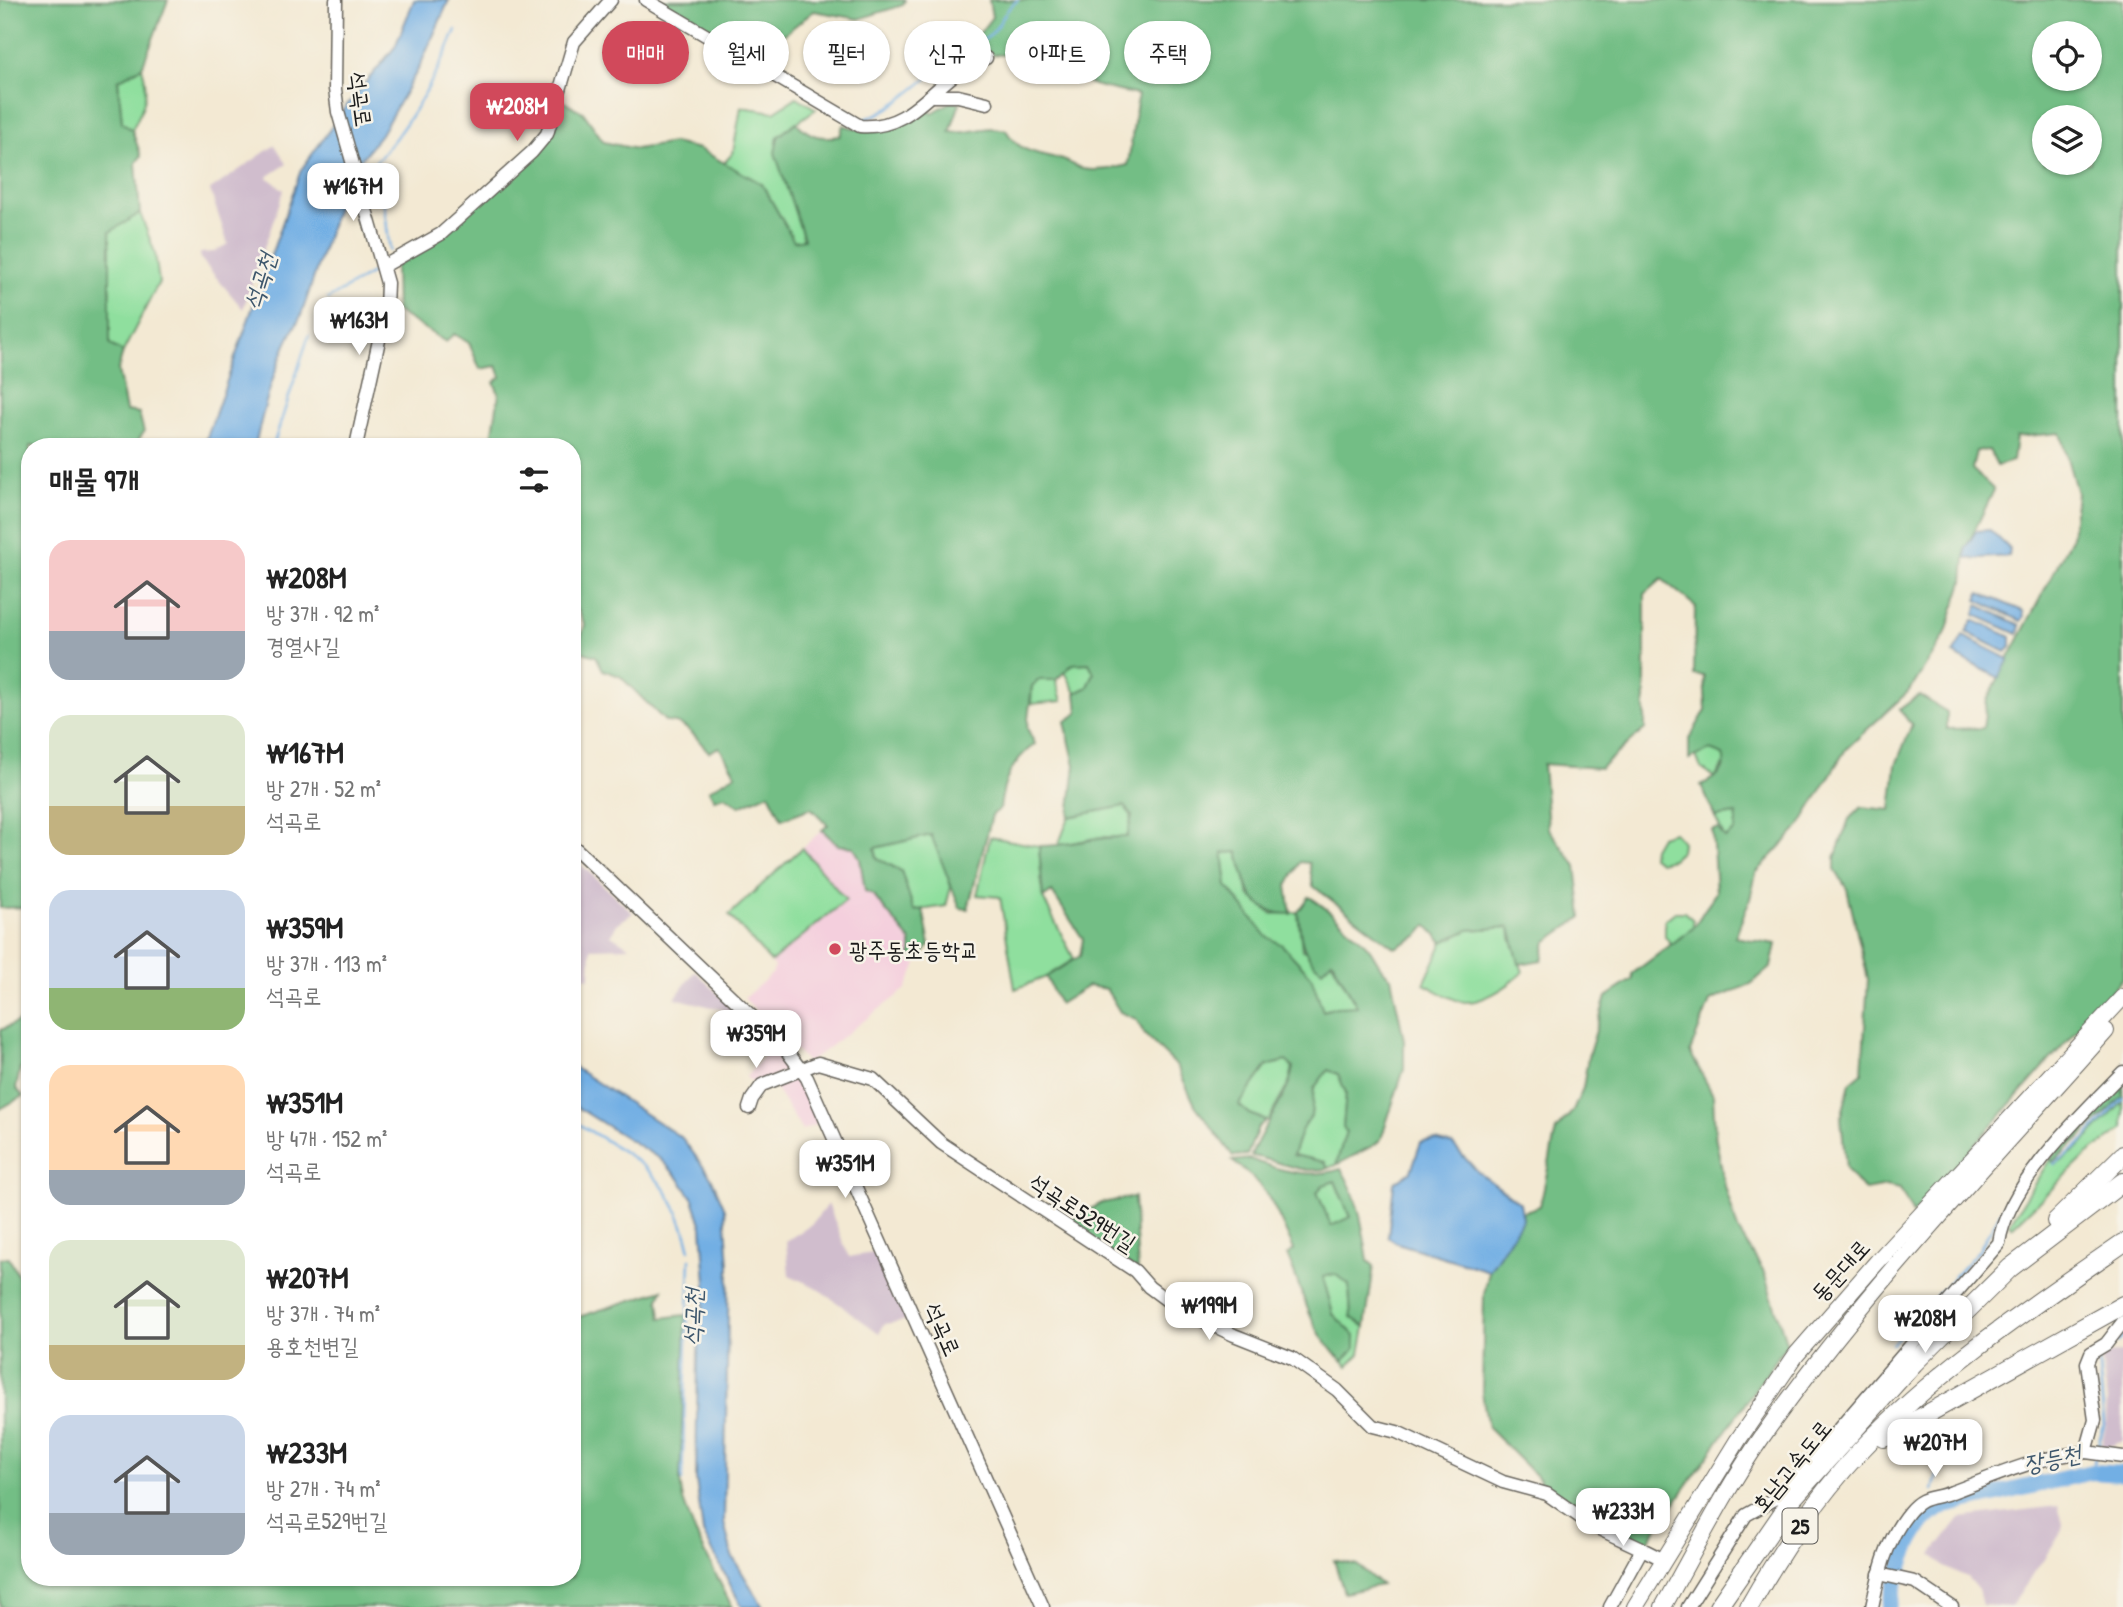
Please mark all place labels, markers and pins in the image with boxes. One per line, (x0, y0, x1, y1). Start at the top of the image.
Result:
pin: ₩208M (468, 83, 566, 143)
pin: ₩167M (304, 164, 402, 223)
pin: ₩163M (310, 298, 408, 357)
place label: 광주동초등학교 (849, 934, 979, 965)
marker: 광주동초등학교 (827, 941, 843, 957)
pin: ₩359M (707, 1010, 805, 1070)
pin: ₩351M (796, 1140, 894, 1200)
pin: ₩199M (1160, 1282, 1258, 1342)
pin: ₩208M (1876, 1296, 1974, 1355)
pin: ₩207M (1886, 1420, 1984, 1479)
pin: ₩233M (1574, 1488, 1672, 1548)

